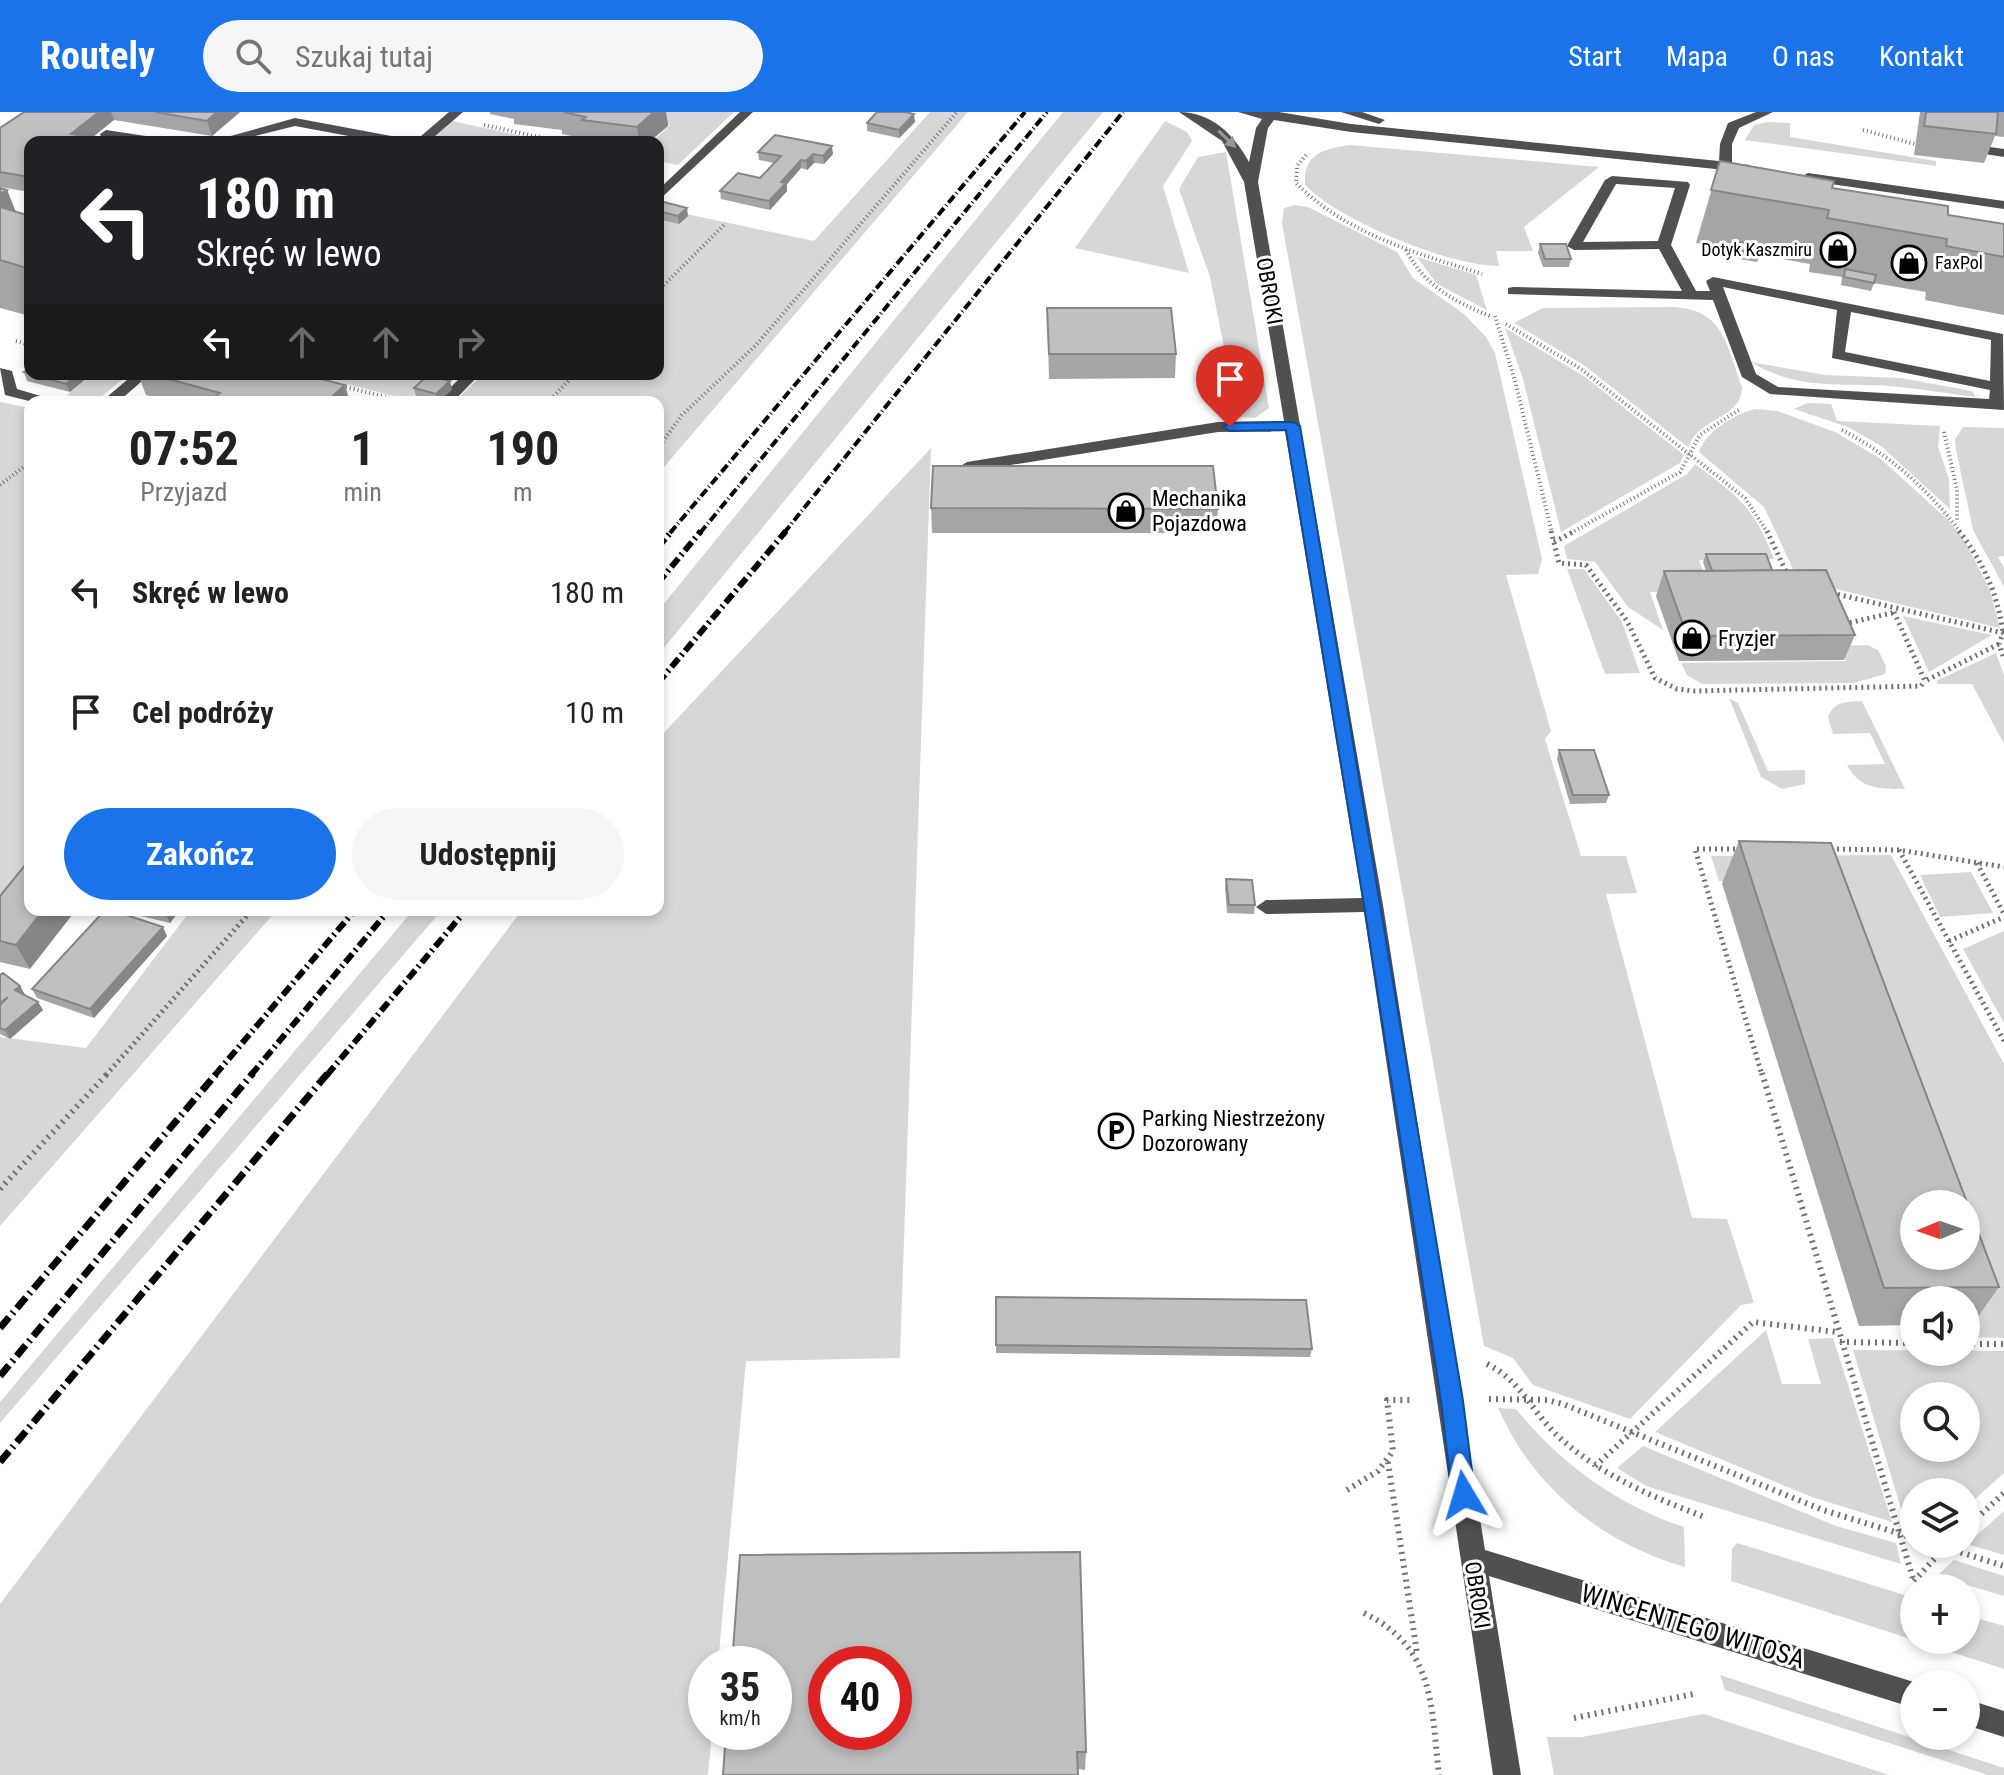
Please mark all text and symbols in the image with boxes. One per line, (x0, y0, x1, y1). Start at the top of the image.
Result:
search box (203, 20, 763, 92)
text: Routely (40, 34, 155, 78)
icon: search (231, 34, 275, 78)
text: Szukaj tutaj (295, 39, 433, 74)
text: Start (1568, 40, 1622, 73)
text: Mapa (1666, 40, 1728, 73)
text: O nas (1772, 40, 1835, 73)
text: Kontakt (1879, 40, 1964, 73)
one-way arrow (1217, 129, 1236, 147)
text: 180 m (196, 166, 335, 232)
icon: left (64, 168, 168, 272)
shop icon: Dotyk Kaszmiru (1819, 231, 1857, 269)
text: Skręć w lewo (196, 233, 382, 275)
place label: Dotyk Kaszmiru (1701, 239, 1812, 260)
shop icon: FaxPol (1890, 244, 1928, 282)
place label: FaxPol (1935, 252, 1983, 273)
street label: OBROKI (1251, 256, 1288, 327)
icon: left (196, 320, 240, 364)
icon: ahead (280, 320, 324, 364)
icon: ahead (364, 320, 408, 364)
icon: right (448, 320, 492, 364)
pin (1196, 345, 1264, 427)
icon: arrive (1208, 357, 1252, 401)
text: 07:52 (129, 420, 239, 477)
text: 1 (351, 420, 375, 477)
text: 190 (486, 420, 559, 477)
text: Przyjazd (140, 477, 227, 507)
text: min (344, 477, 382, 507)
text: m (513, 477, 533, 507)
place label: Mechanika Pojazdowa (1152, 486, 1247, 536)
shop icon: Mechanika Pojazdowa (1107, 492, 1145, 530)
icon: left (64, 570, 108, 614)
text: Skręć w lewo (132, 575, 289, 610)
text: 180 m (550, 575, 624, 610)
shop icon: Fryzjer (1673, 619, 1711, 657)
place label: Fryzjer (1718, 626, 1776, 651)
icon: arrive (64, 690, 108, 734)
text: Cel podróży (132, 695, 274, 730)
text: 10 m (565, 695, 624, 730)
button: Zakończ (64, 808, 336, 900)
button: Udostępnij (352, 808, 624, 900)
place label: Parking Niestrzeżony Dozorowany (1142, 1106, 1325, 1156)
parking icon: Parking Niestrzeżony Dozorowany (1097, 1112, 1135, 1150)
north arrow (1900, 1190, 1980, 1270)
map controls (1900, 1190, 1980, 1750)
button: sound (1900, 1286, 1980, 1366)
button: search (1900, 1382, 1980, 1462)
position arrow (1422, 1453, 1506, 1537)
button: layers (1900, 1478, 1980, 1558)
street label: OBROKI (1460, 1560, 1495, 1630)
button: + (1900, 1574, 1980, 1654)
street label: WINCENTEGO WITOSA (1577, 1578, 1809, 1674)
speed limit sign: 40 (808, 1646, 912, 1750)
text: 35 (720, 1664, 760, 1711)
button: − (1900, 1670, 1980, 1750)
text: km/h (719, 1706, 761, 1730)

